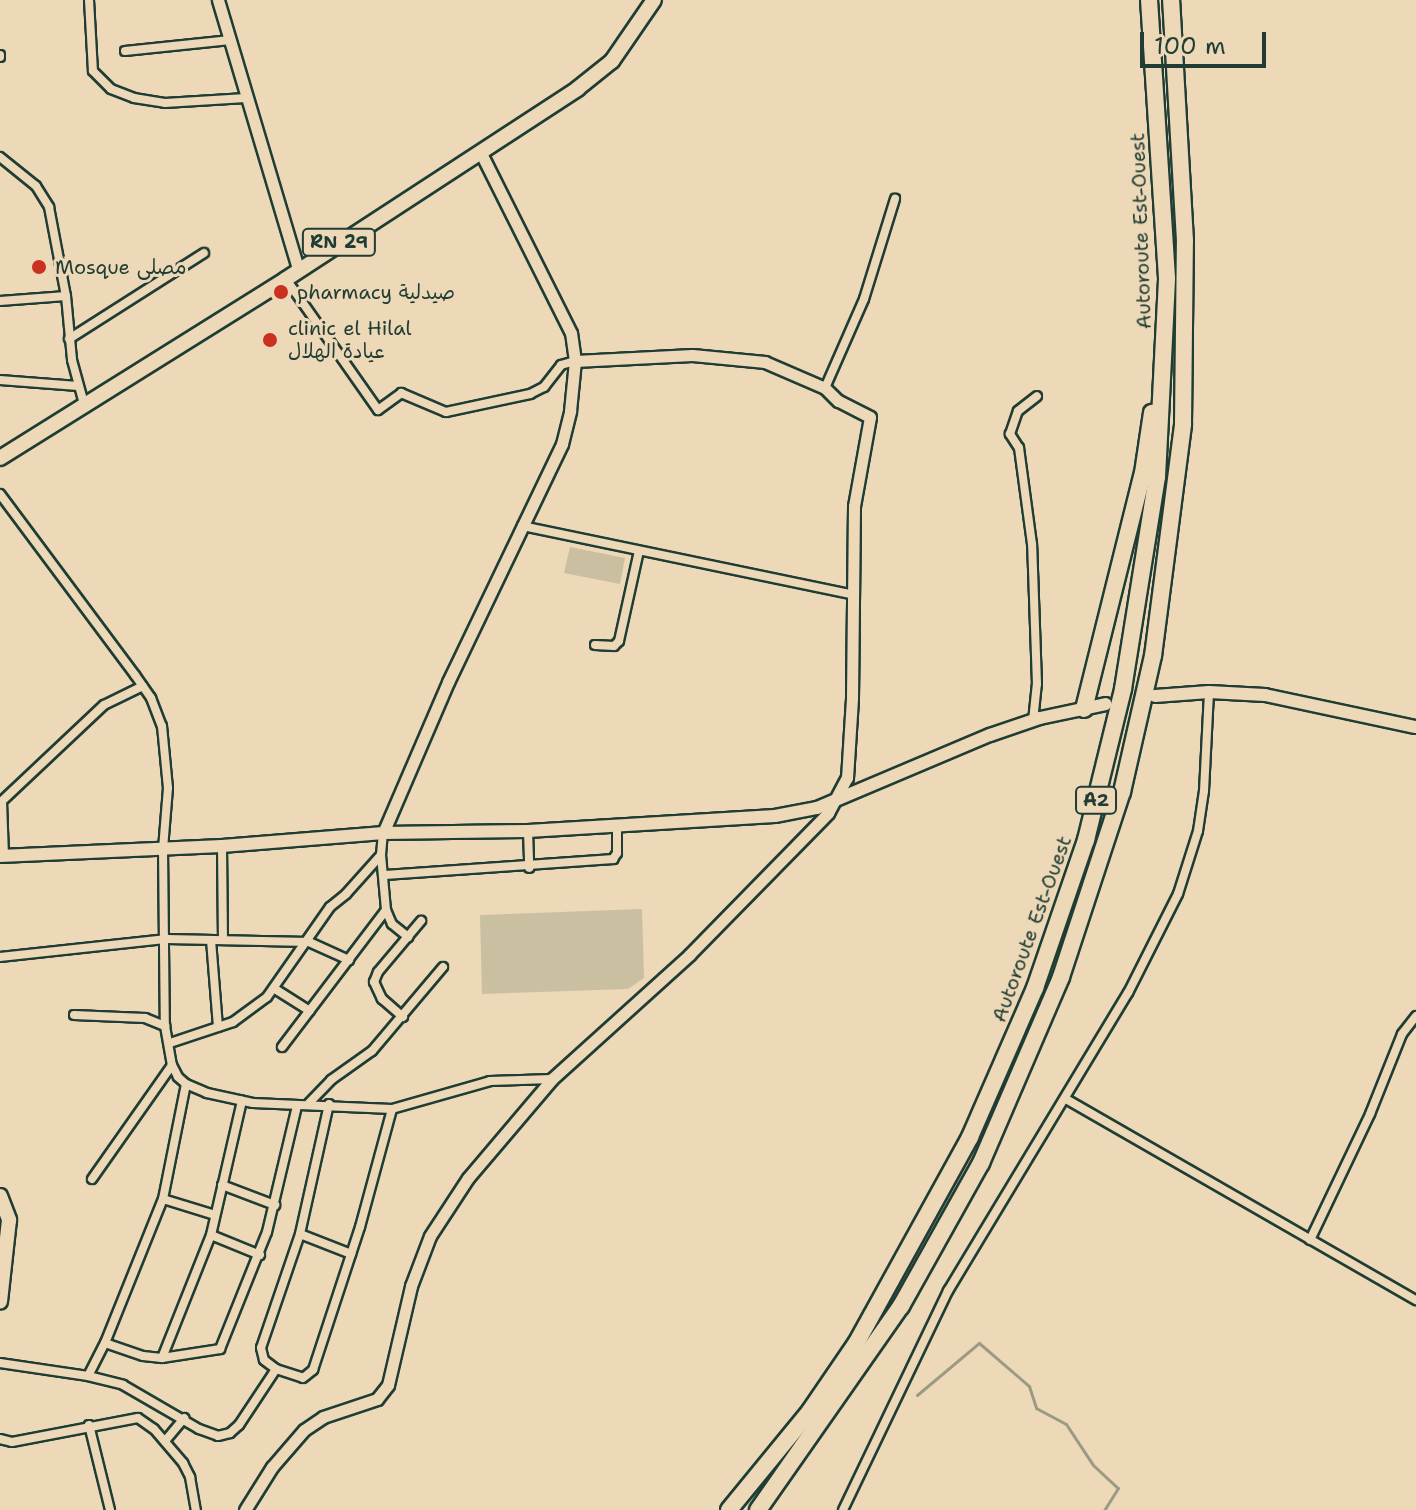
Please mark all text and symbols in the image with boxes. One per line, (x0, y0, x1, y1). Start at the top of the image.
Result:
scale bar (1144, 16, 1270, 66)
text: 100 m (1154, 30, 1226, 62)
street label: Autoroute Est-Ouest (1126, 132, 1156, 330)
road number: RN 29 (301, 228, 377, 256)
place label: Mosque مصلى (55, 255, 186, 279)
marker: Mosque مصلى (30, 258, 48, 276)
place label: pharmacy صيدلية (297, 280, 455, 304)
marker: pharmacy صيدلية (272, 283, 290, 301)
place label: clinic el Hilal عيادة الهلال (288, 316, 412, 363)
marker: clinic el Hilal عيادة الهلال (259, 329, 281, 351)
road number: A2 (1074, 786, 1118, 814)
street label: Autoroute Est-Ouest (987, 833, 1077, 1025)

